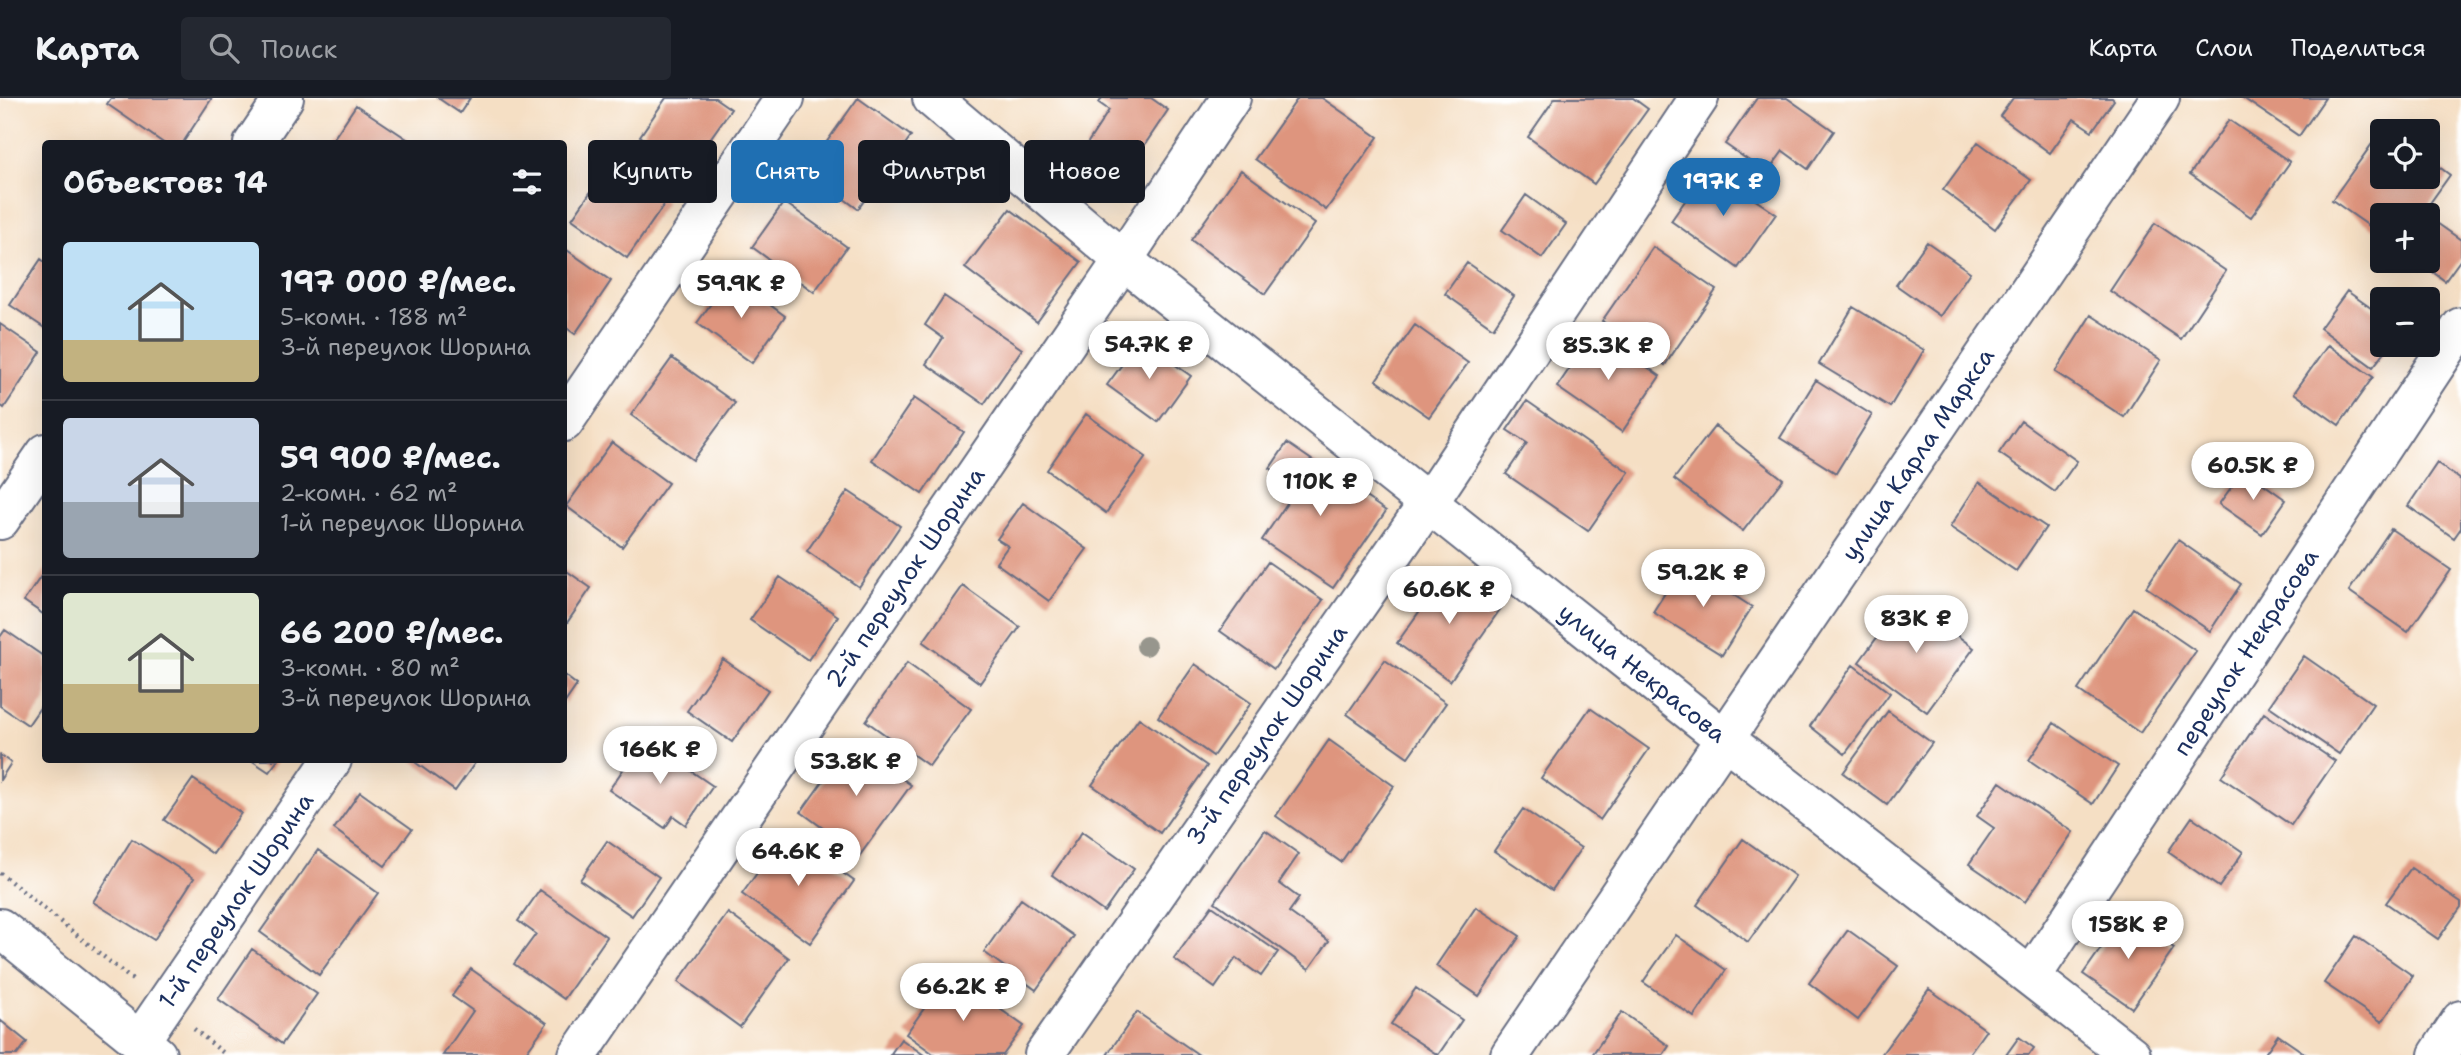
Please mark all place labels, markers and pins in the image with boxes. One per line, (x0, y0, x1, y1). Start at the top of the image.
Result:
pin: 197K ₽ (1666, 158, 1780, 218)
pin: 59.9K ₽ (676, 260, 806, 320)
pin: 54.7K ₽ (1084, 322, 1214, 381)
pin: 85.3K ₽ (1543, 322, 1673, 382)
pin: 60.5K ₽ (2188, 442, 2318, 502)
pin: 110K ₽ (1263, 458, 1377, 518)
pin: 59.2K ₽ (1638, 550, 1768, 609)
pin: 60.6K ₽ (1384, 566, 1514, 626)
pin: 83K ₽ (1867, 596, 1965, 655)
pin: 166K ₽ (603, 726, 717, 786)
pin: 53.8K ₽ (791, 738, 921, 798)
pin: 64.6K ₽ (733, 828, 863, 888)
pin: 158K ₽ (2071, 902, 2185, 961)
pin: 66.2K ₽ (898, 964, 1028, 1023)

